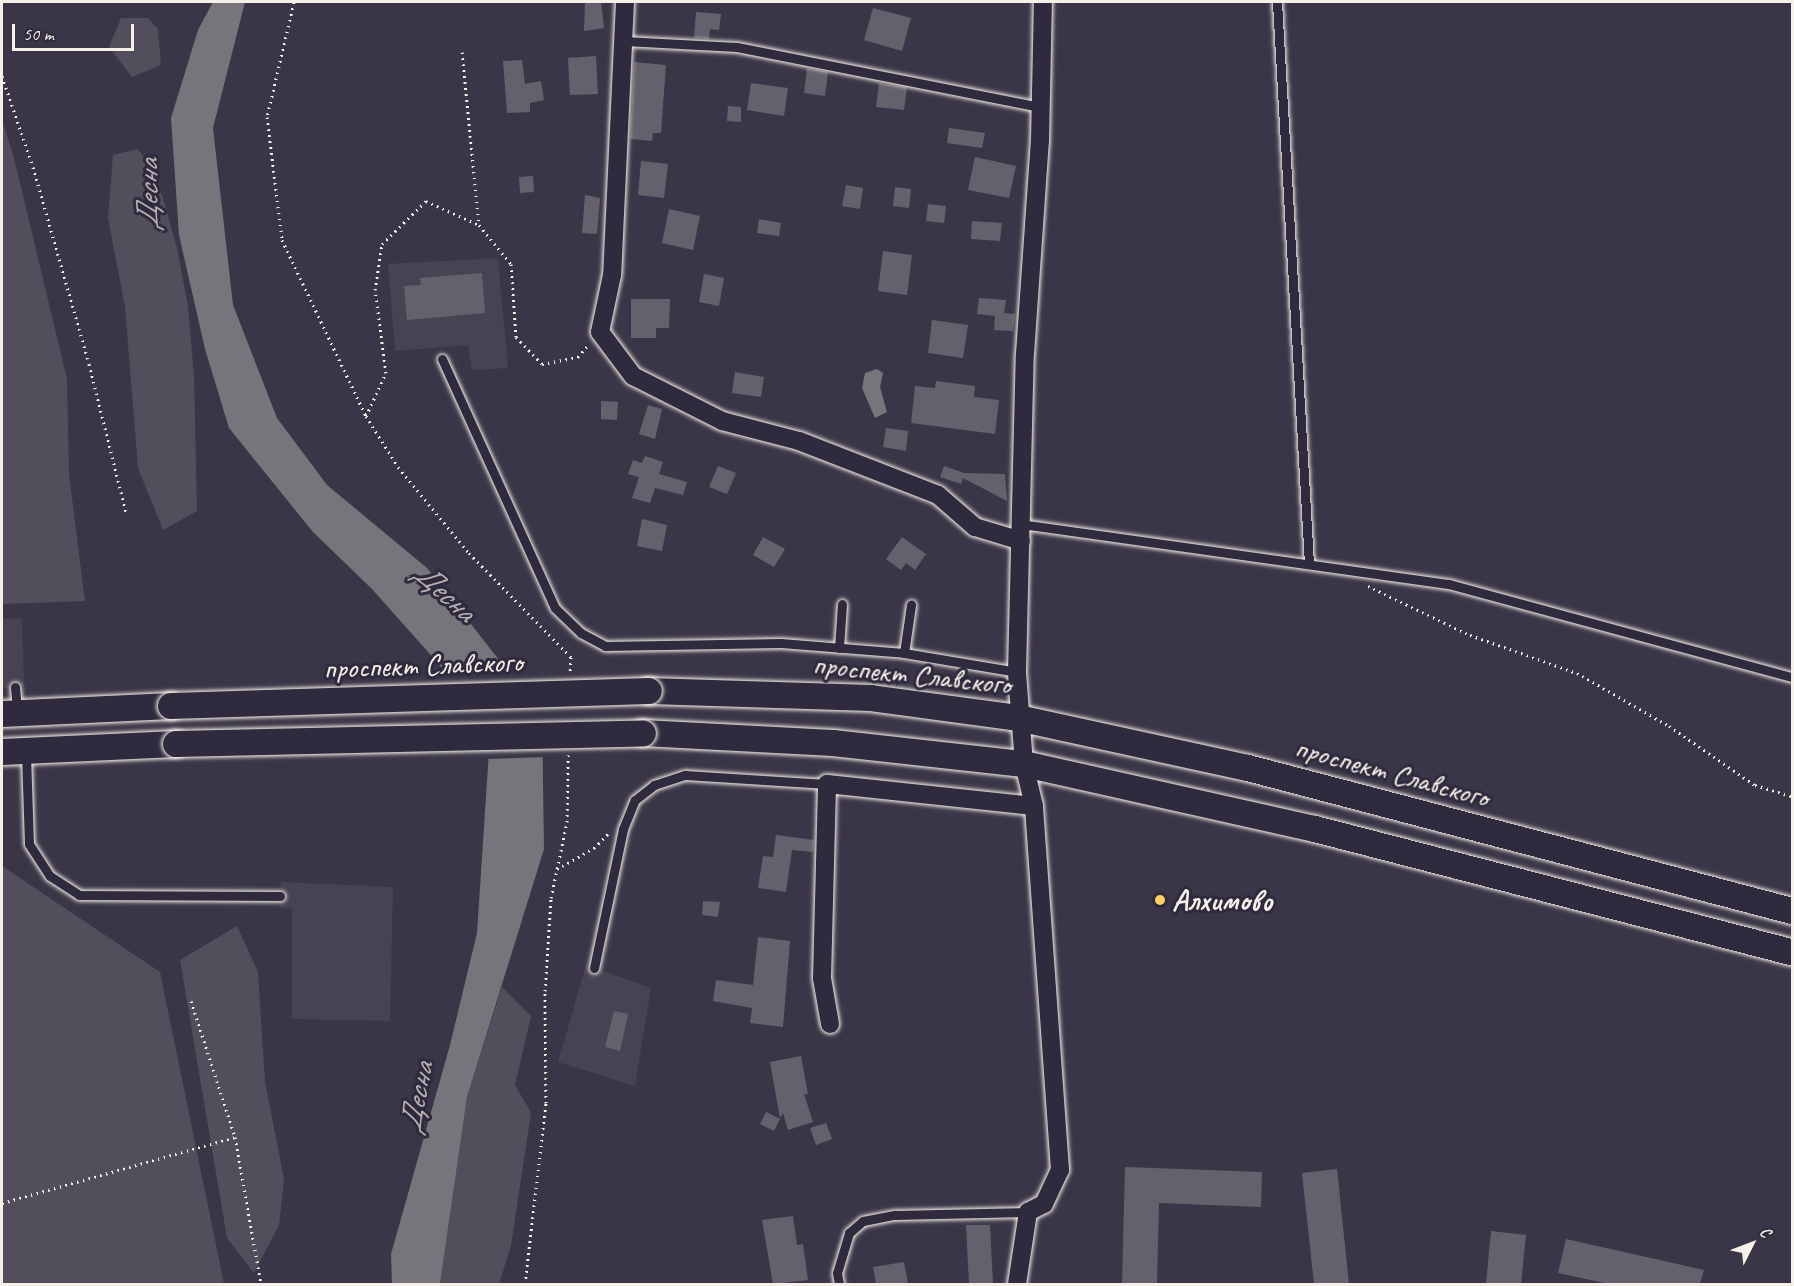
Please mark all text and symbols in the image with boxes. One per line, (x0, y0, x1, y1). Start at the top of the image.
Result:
scale bar (15, 12, 136, 50)
text: 50 m (23, 23, 54, 45)
water label: Десна (129, 160, 167, 230)
water label: Десна (405, 554, 483, 630)
street label: проспект Славского (322, 644, 524, 686)
street label: проспект Славского (811, 646, 1013, 702)
street label: проспект Славского (1291, 729, 1493, 815)
place label: Алхимово (1172, 882, 1272, 918)
marker: Алхимово (1153, 893, 1167, 907)
water label: Десна (391, 1060, 443, 1136)
north arrow (1722, 1214, 1782, 1274)
text: С (1755, 1222, 1775, 1242)

